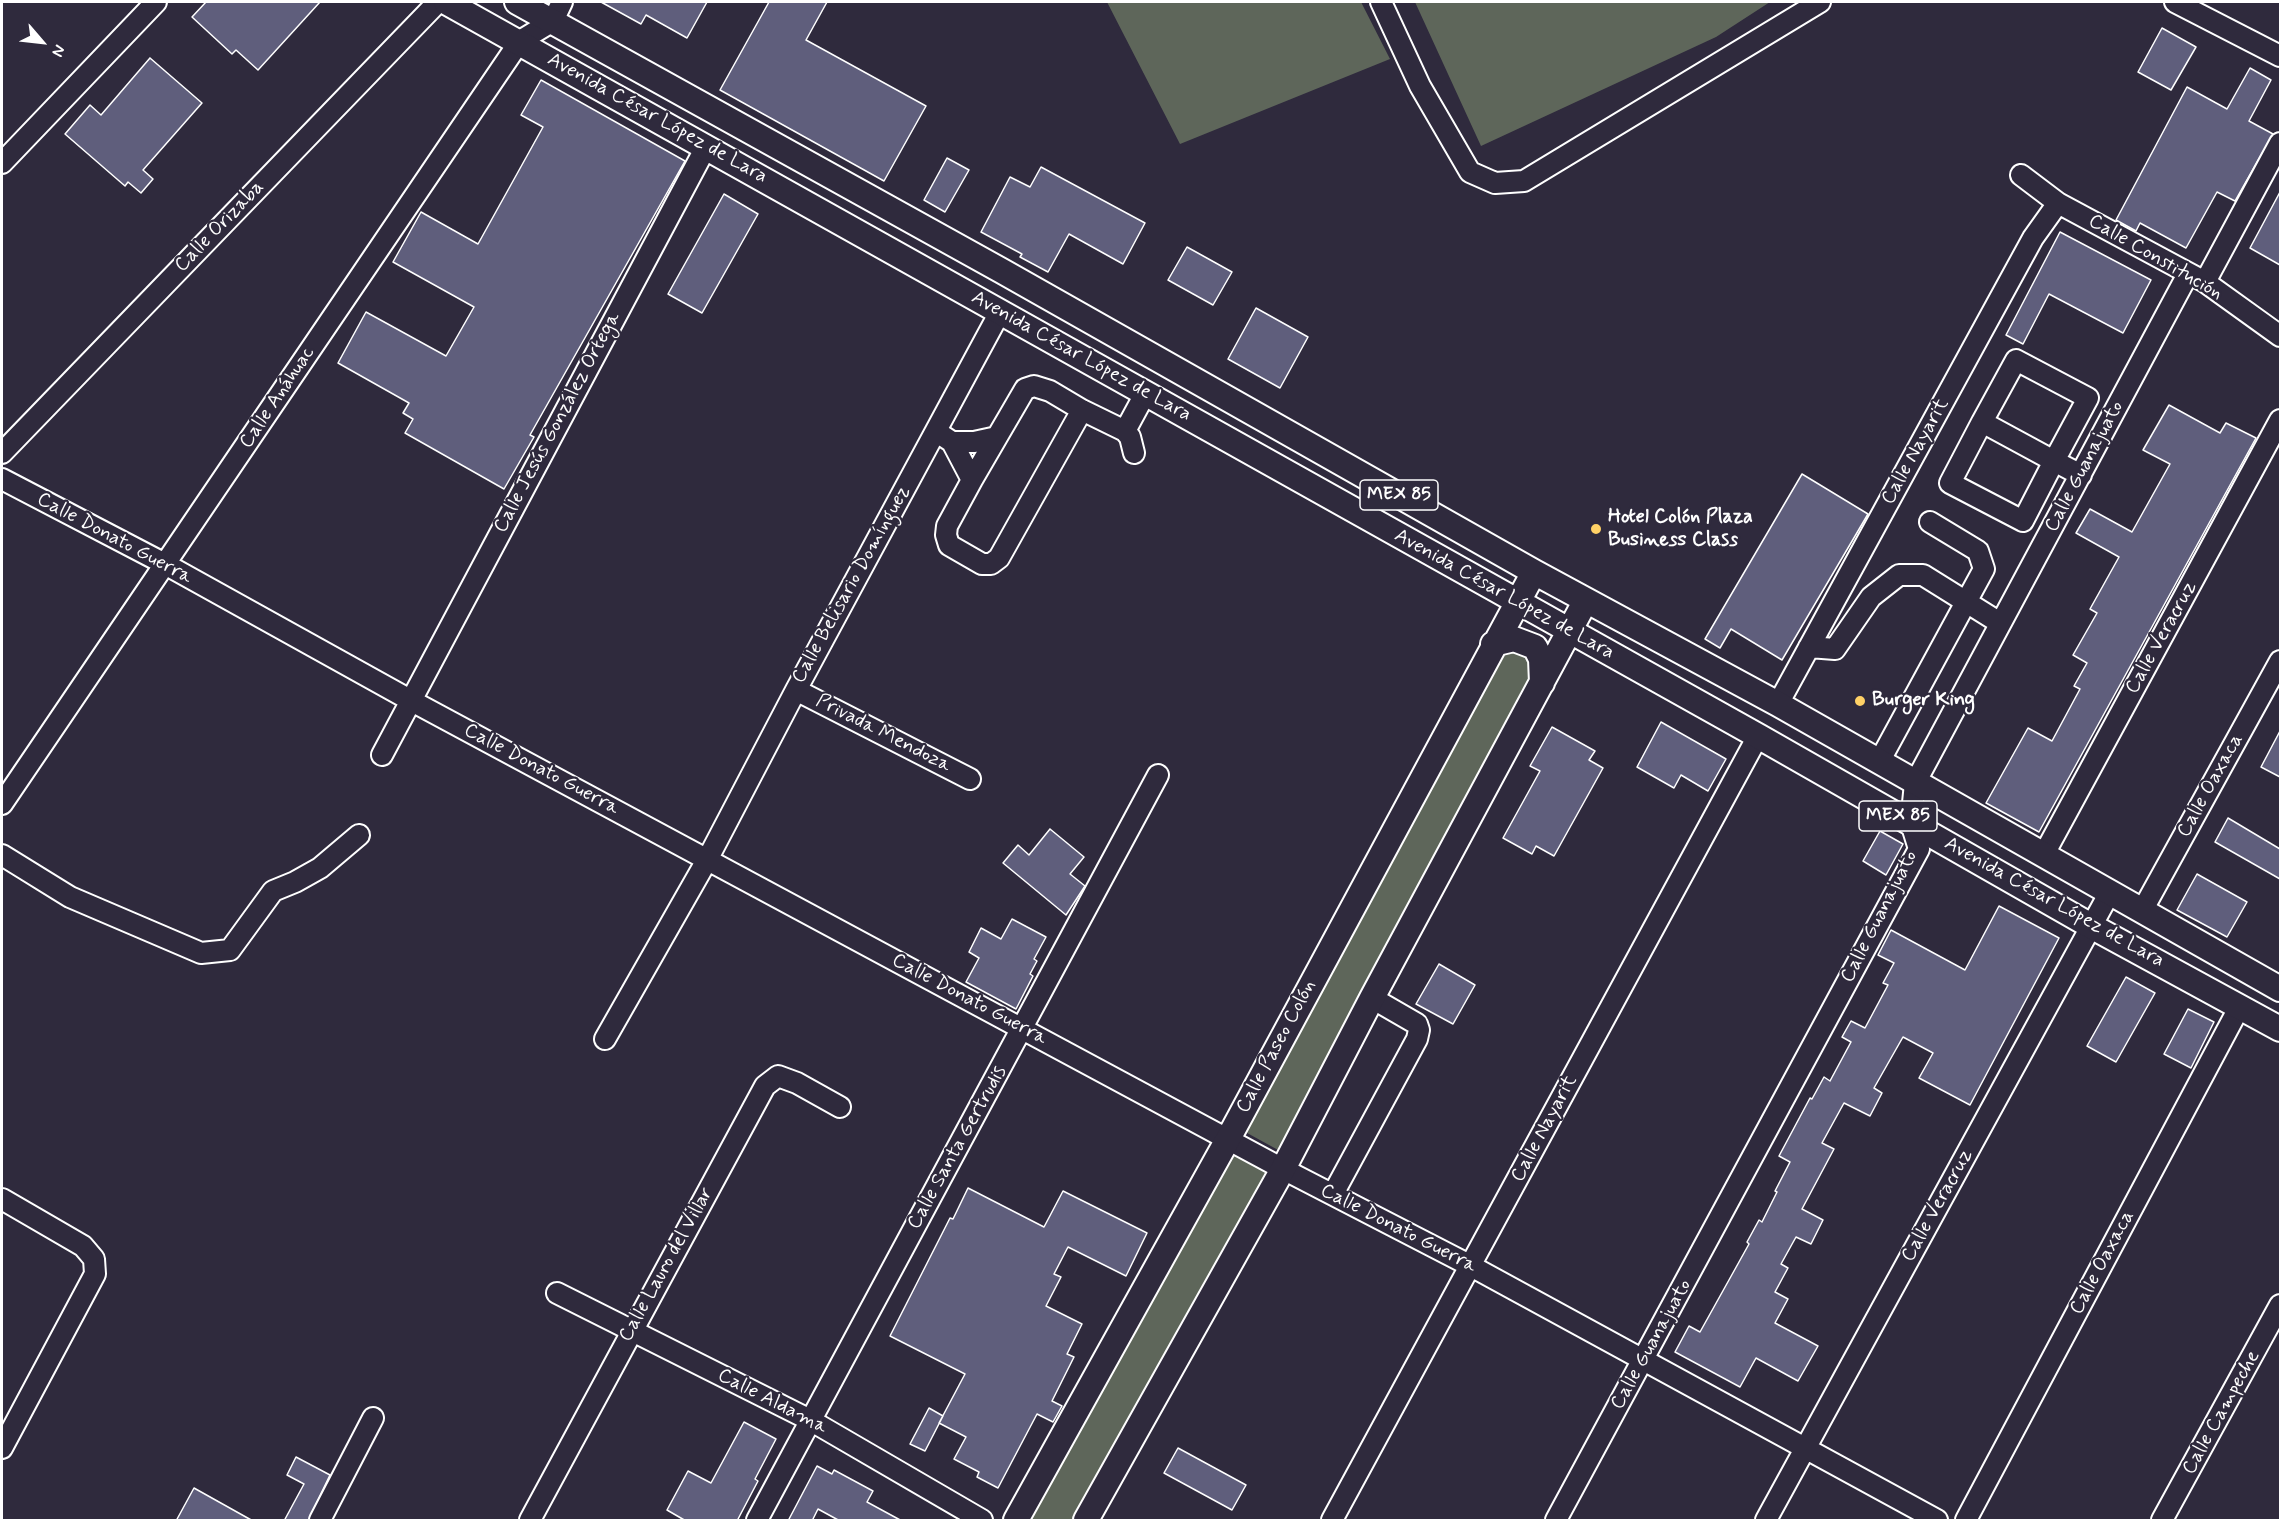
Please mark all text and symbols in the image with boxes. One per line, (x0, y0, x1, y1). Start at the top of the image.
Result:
north arrow (12, 12, 72, 72)
text: N (47, 41, 70, 60)
street label: Avenida César López de Lara (543, 48, 771, 190)
street label: Calle Orizaba (170, 176, 270, 278)
street label: Calle Constitución (2083, 210, 2227, 306)
street label: Avenida César López de Lara (967, 286, 1195, 428)
street label: Calle Jesús González Ortega (490, 309, 626, 537)
street label: Calle Anáhuac (235, 342, 321, 454)
street label: Calle Nayarit (1877, 395, 1955, 509)
street label: Calle Guanajuato (2040, 397, 2130, 537)
road number: MEX 85 (1360, 480, 1438, 510)
street label: Calle Belisario Domínguez (788, 482, 916, 688)
street label: Calle Donato Guerra (32, 488, 196, 590)
place label: Hotel Colón Plaza Business Class (1608, 506, 1753, 553)
marker: Hotel Colón Plaza Business Class (1589, 522, 1603, 536)
street label: Avenida César López de Lara (1390, 524, 1618, 666)
street label: Calle Veracruz (2121, 577, 2203, 699)
place label: Burger King (1872, 689, 1975, 713)
street label: Privada Mendoza (811, 690, 955, 778)
marker: Burger King (1853, 694, 1867, 708)
street label: Calle Donato Guerra (459, 719, 623, 821)
street label: Calle Oaxaca (2173, 730, 2249, 842)
road number: MEX 85 (1859, 801, 1937, 831)
street label: Avenida César López de Lara (1940, 832, 2168, 974)
street label: Calle Guanajuato (1836, 847, 1924, 987)
street label: Calle Donato Guerra (887, 949, 1051, 1051)
street label: Calle Paseo Colón (1232, 976, 1322, 1118)
street label: Calle Santa Gertrudis (903, 1062, 1013, 1234)
street label: Calle Nayarit (1507, 1071, 1583, 1187)
street label: Calle Veracruz (1897, 1145, 1979, 1267)
street label: Calle Donato Guerra (1316, 1179, 1480, 1279)
street label: Calle Lauro del Villar (615, 1183, 719, 1347)
street label: Calle Oaxaca (2066, 1207, 2140, 1319)
street label: Calle Guanajuato (1606, 1276, 1698, 1414)
street label: Calle Campeche (2178, 1347, 2266, 1479)
street label: Calle Aldama (713, 1364, 831, 1440)

